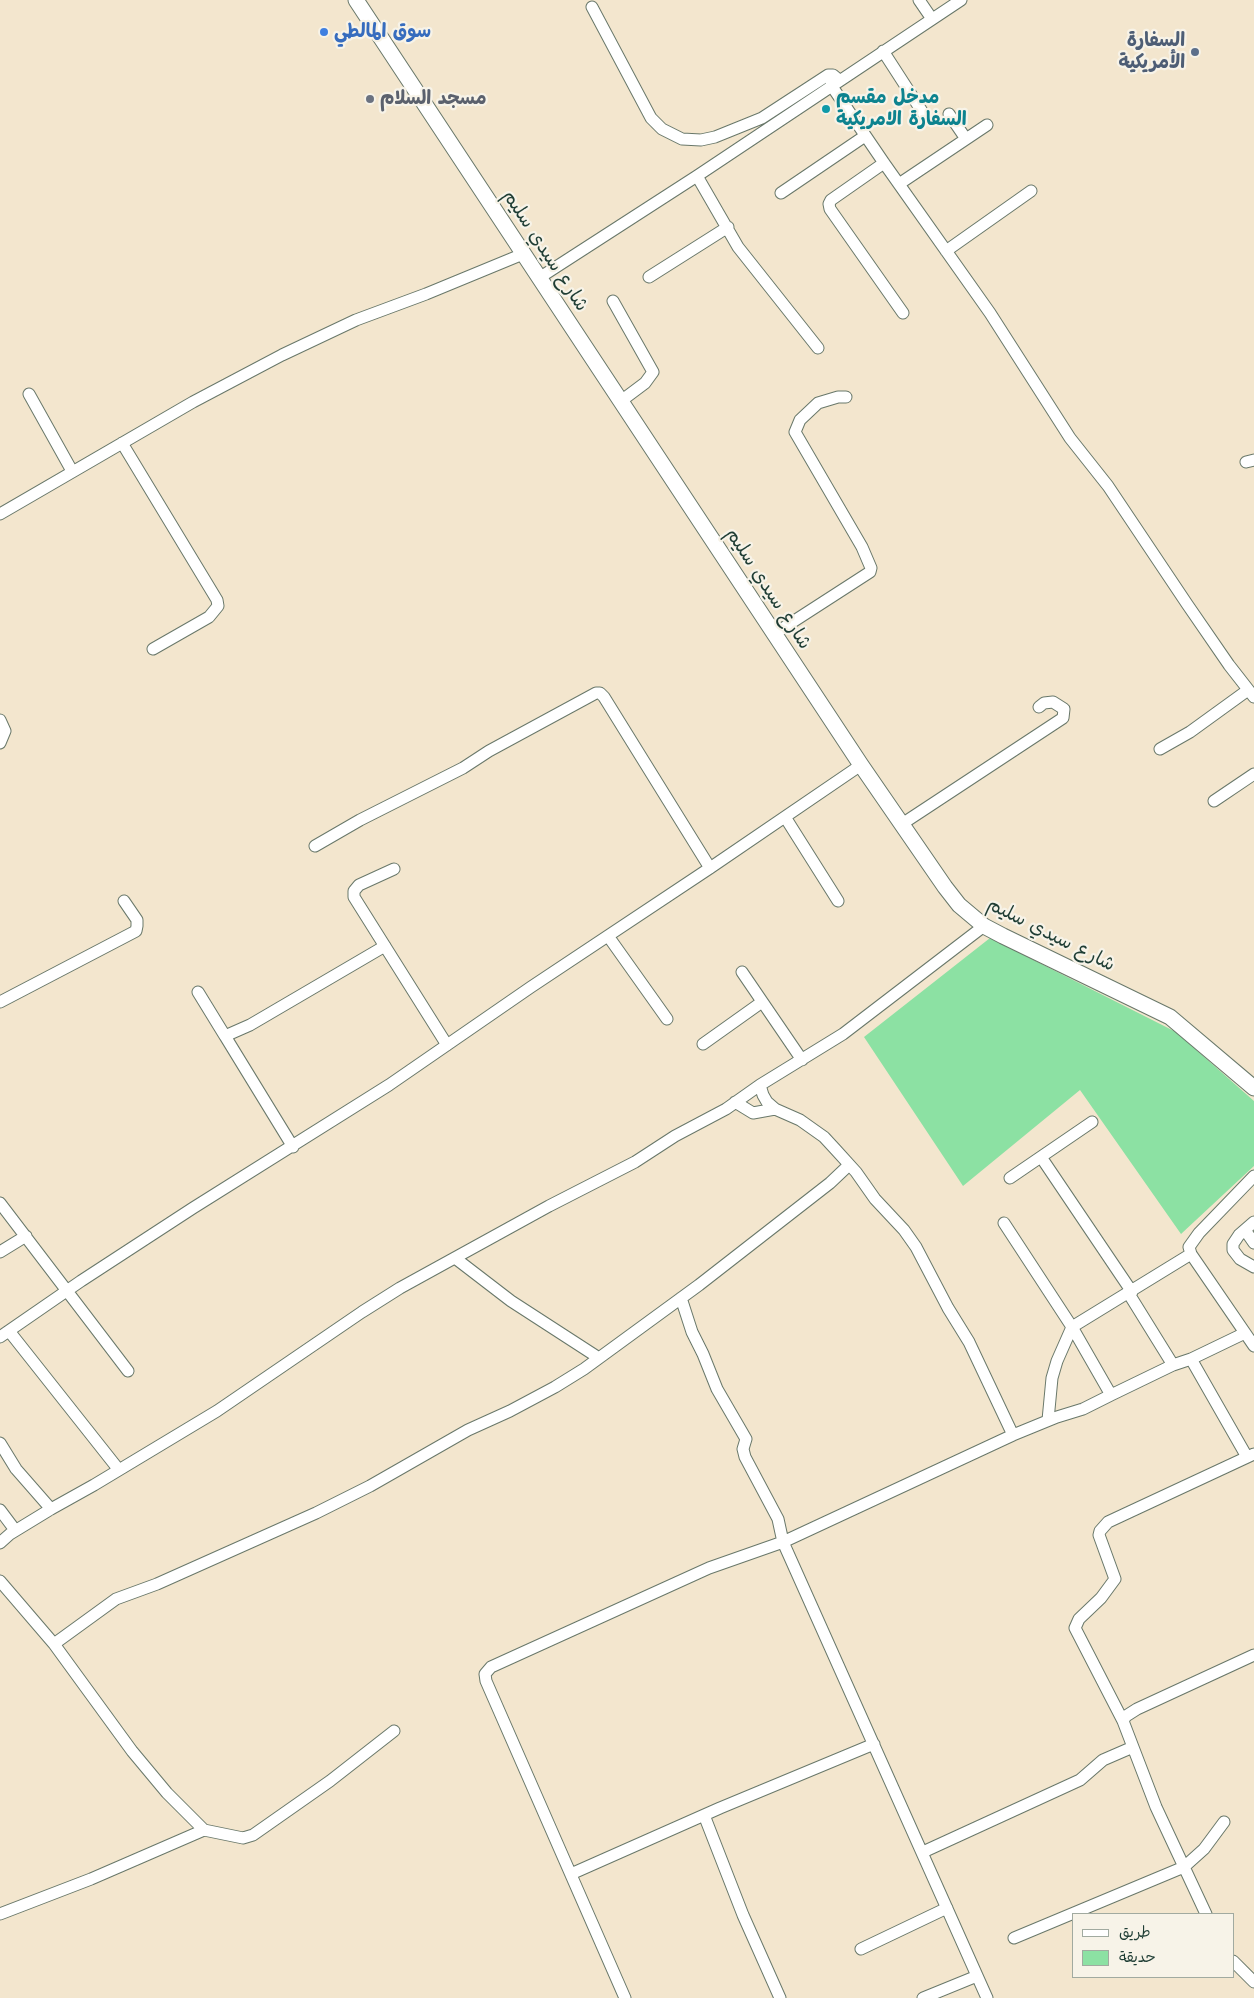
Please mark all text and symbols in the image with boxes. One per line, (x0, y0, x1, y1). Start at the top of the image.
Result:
place label: سوق المالطي (334, 21, 431, 43)
marker: سوق المالطي (318, 26, 330, 38)
place label: السفارة الأمريكية (1118, 30, 1185, 74)
marker: السفارة الأمريكية (1189, 46, 1201, 58)
place label: مدخل مقسم السفارة الامريكية (836, 87, 967, 131)
place label: مسجد السلام (380, 88, 486, 110)
marker: مسجد السلام (364, 93, 376, 105)
marker: مدخل مقسم السفارة الامريكية (820, 103, 832, 115)
street label: شارع سيدي سليم (497, 186, 593, 316)
street label: شارع سيدي سليم (720, 524, 816, 654)
street label: شارع سيدي سليم (983, 893, 1119, 977)
legend (1072, 1913, 1234, 1978)
text: طريق (1119, 1922, 1151, 1942)
text: حديقة (1119, 1947, 1156, 1967)

